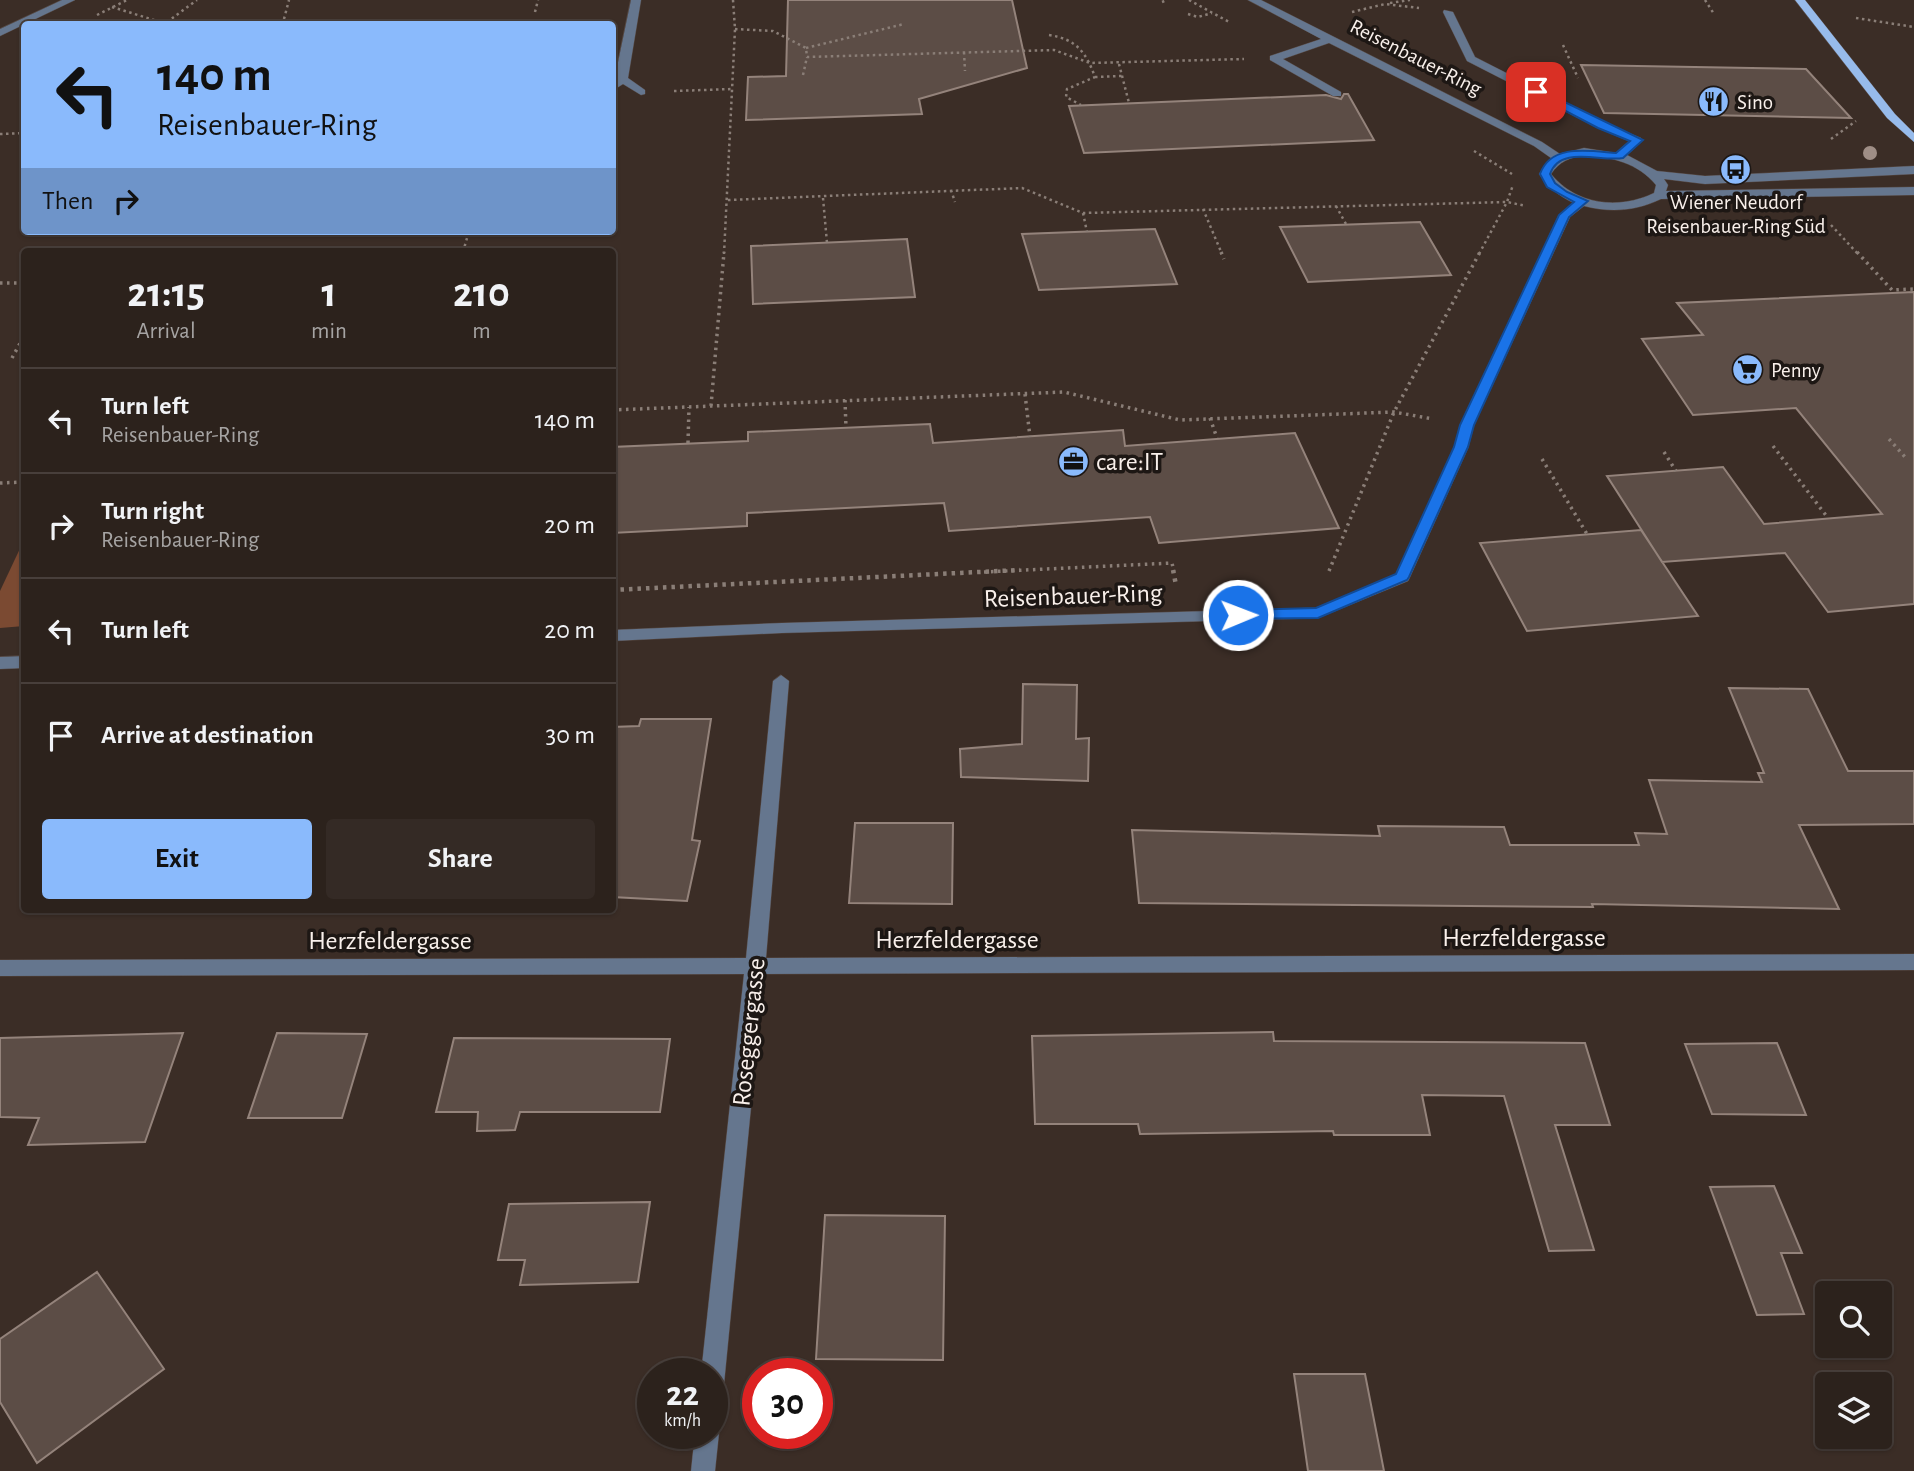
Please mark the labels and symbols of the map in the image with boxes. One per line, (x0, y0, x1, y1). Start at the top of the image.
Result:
street label: Reisenbauer-Ring (1347, 15, 1486, 100)
pin (1506, 62, 1566, 122)
restaurant icon: Sino (1697, 85, 1731, 119)
place label: Sino (1737, 92, 1773, 113)
bus stop icon: Wiener Neudorf Reisenbauer-Ring Süd (1719, 153, 1753, 187)
place label: Wiener Neudorf Reisenbauer-Ring Süd (1646, 192, 1826, 237)
supermarket icon: Penny (1731, 353, 1765, 387)
place label: Penny (1771, 360, 1821, 381)
office icon: care:IT (1056, 444, 1090, 478)
place label: care:IT (1096, 449, 1163, 475)
position arrow (1201, 578, 1275, 652)
street label: Reisenbauer-Ring (983, 580, 1163, 612)
street label: Herzfeldergasse (1442, 925, 1606, 951)
street label: Herzfeldergasse (875, 927, 1039, 953)
street label: Herzfeldergasse (308, 928, 472, 954)
street label: Roseggergasse (728, 957, 770, 1108)
speed limit sign: 30 (742, 1358, 833, 1449)

